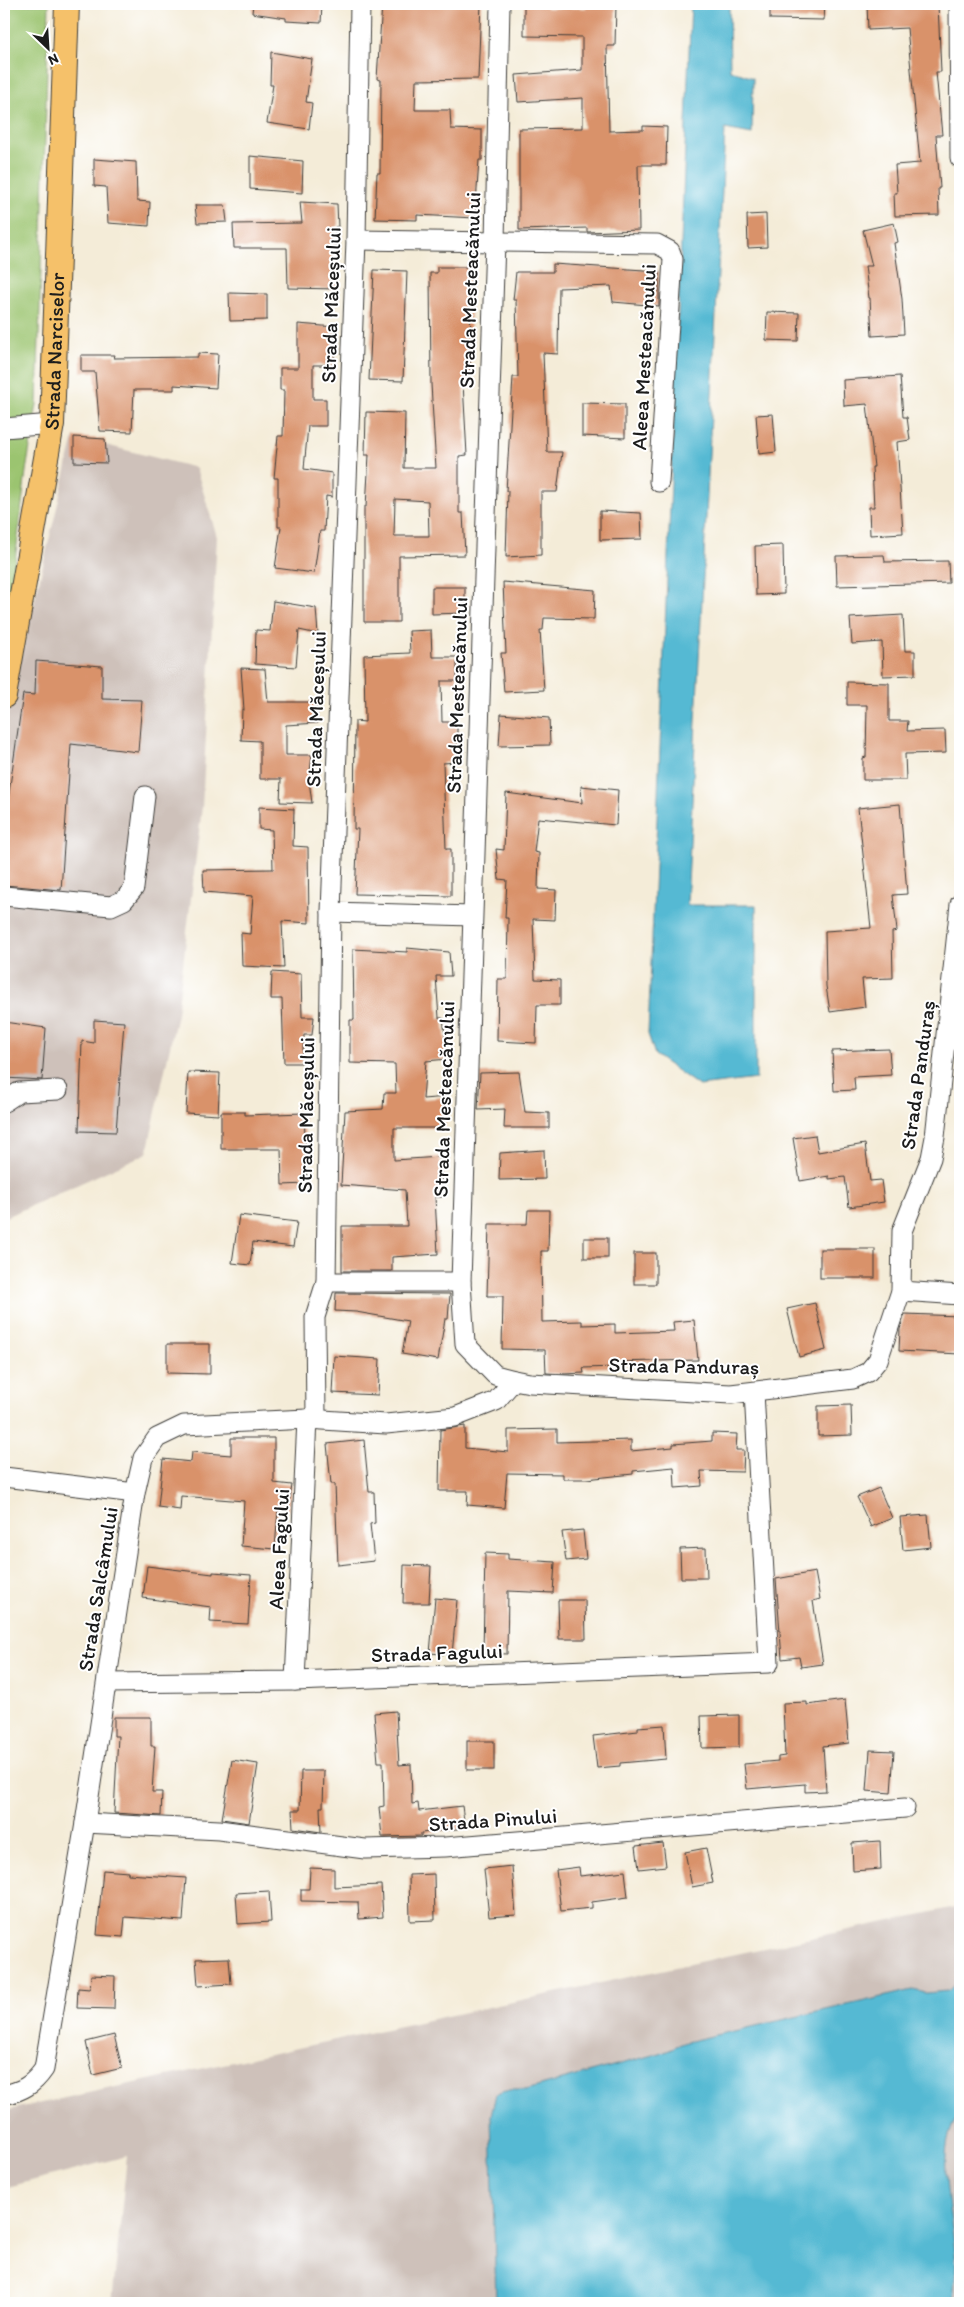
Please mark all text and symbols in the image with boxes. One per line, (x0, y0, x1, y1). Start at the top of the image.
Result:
north arrow (22, 22, 72, 72)
text: N (45, 50, 61, 69)
street label: Strada Mesteacănului (454, 191, 485, 389)
street label: Strada Măceșului (315, 227, 346, 383)
street label: Aleea Mesteacănului (626, 263, 661, 451)
street label: Strada Narciselor (38, 272, 69, 432)
street label: Strada Mesteacănului (441, 596, 472, 794)
street label: Strada Măceșului (300, 631, 331, 787)
street label: Strada Panduraș (895, 999, 940, 1151)
street label: Strada Mesteacănului (428, 1000, 459, 1198)
street label: Strada Măceșului (292, 1037, 319, 1193)
street label: Strada Panduraș (608, 1352, 760, 1379)
street label: Aleea Fagului (263, 1488, 294, 1610)
street label: Strada Salcâmului (72, 1505, 123, 1673)
street label: Strada Fagului (371, 1638, 503, 1667)
street label: Strada Pinului (428, 1803, 558, 1836)

